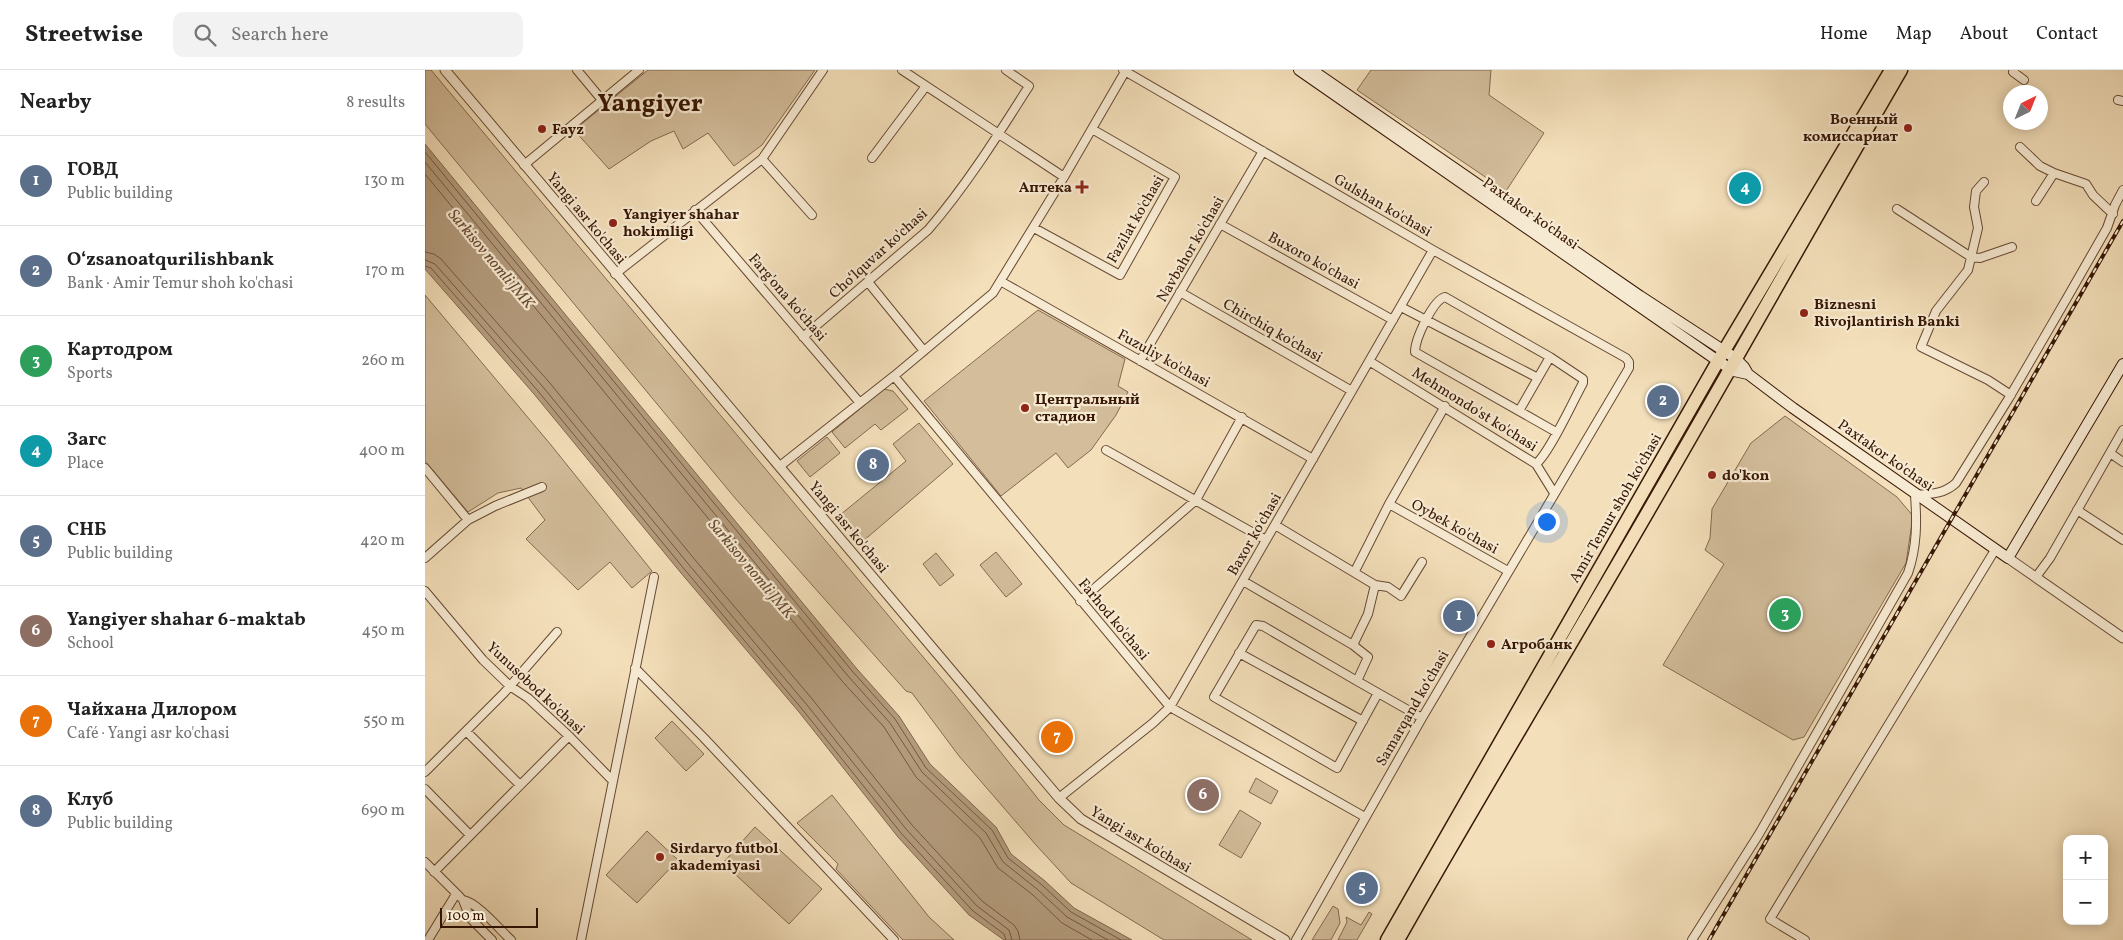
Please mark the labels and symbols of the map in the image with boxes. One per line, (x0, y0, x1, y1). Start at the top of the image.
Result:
north arrow (2003, 85, 2048, 130)
district label: Yangiyer (597, 87, 703, 122)
place label: Военный комиссариат (1803, 110, 1899, 148)
place label: Fayz (552, 120, 584, 141)
marker: Военный комиссариат (1902, 122, 1914, 134)
marker: Fayz (536, 123, 548, 135)
street label: Yangi asr ko'chasi (541, 168, 631, 270)
pin: 4 (1729, 169, 1761, 207)
street label: Gulshan ko'chasi (1329, 170, 1435, 243)
street label: Fazilat ko'chasi (1103, 172, 1170, 268)
street label: Paxtakor ko'chasi (1478, 173, 1582, 255)
place label: Аптека (1019, 178, 1072, 199)
marker: Аптека (1076, 181, 1088, 193)
street label: Navbahor ko'chasi (1152, 193, 1230, 307)
street label: Cho‘lquvar ko'chasi (825, 204, 933, 304)
water label: Sarkisov nomli JMK (442, 205, 539, 314)
place label: Yangiyer shahar hokimligi (623, 205, 739, 243)
marker: Yangiyer shahar hokimligi (607, 217, 619, 229)
street label: Buxoro ko'chasi (1264, 227, 1363, 295)
street label: Farg'ona ko'chasi (743, 250, 831, 346)
street label: Chirchiq ko'chasi (1219, 294, 1326, 368)
place label: Biznesni Rivojlantirish Banki (1814, 295, 1960, 333)
marker: Biznesni Rivojlantirish Banki (1798, 307, 1810, 319)
street label: Fuzuliy ko'chasi (1113, 325, 1214, 394)
street label: Mehmondo'st ko'chasi (1407, 363, 1541, 457)
pin: 2 (1647, 382, 1679, 420)
place label: Центральный стадион (1035, 390, 1140, 428)
marker: Центральный стадион (1019, 402, 1031, 414)
street label: Paxtakor ko'chasi (1833, 415, 1937, 497)
street label: Amir Temur shoh ko'chasi (1565, 430, 1668, 587)
pin: 8 (857, 446, 889, 484)
place label: do'kon (1722, 466, 1769, 487)
marker: do'kon (1706, 469, 1718, 481)
street label: Yangi asr ko'chasi (803, 477, 893, 579)
street label: Baxor ko'chasi (1223, 489, 1288, 580)
street label: Oybek ko'chasi (1407, 495, 1502, 560)
your location (1534, 509, 1560, 535)
water label: Sarkisov nomli JMK (702, 515, 799, 624)
street label: Farhod ko'chasi (1072, 575, 1153, 665)
pin: 3 (1769, 595, 1801, 633)
pin: 1 (1443, 597, 1475, 635)
place label: Агробанк (1501, 635, 1572, 656)
street label: Yunusobod ko'chasi (481, 638, 589, 740)
marker: Агробанк (1485, 638, 1497, 650)
street label: Samarqand ko‘chasi (1372, 647, 1455, 771)
pin: 7 (1041, 718, 1073, 756)
pin: 6 (1187, 776, 1219, 814)
street label: Yangi asr ko'chasi (1086, 802, 1195, 879)
place label: Sirdaryo futbol akademiyasi (670, 839, 778, 877)
marker: Sirdaryo futbol akademiyasi (654, 851, 666, 863)
pin: 5 (1346, 869, 1378, 907)
scale bar (440, 905, 537, 928)

